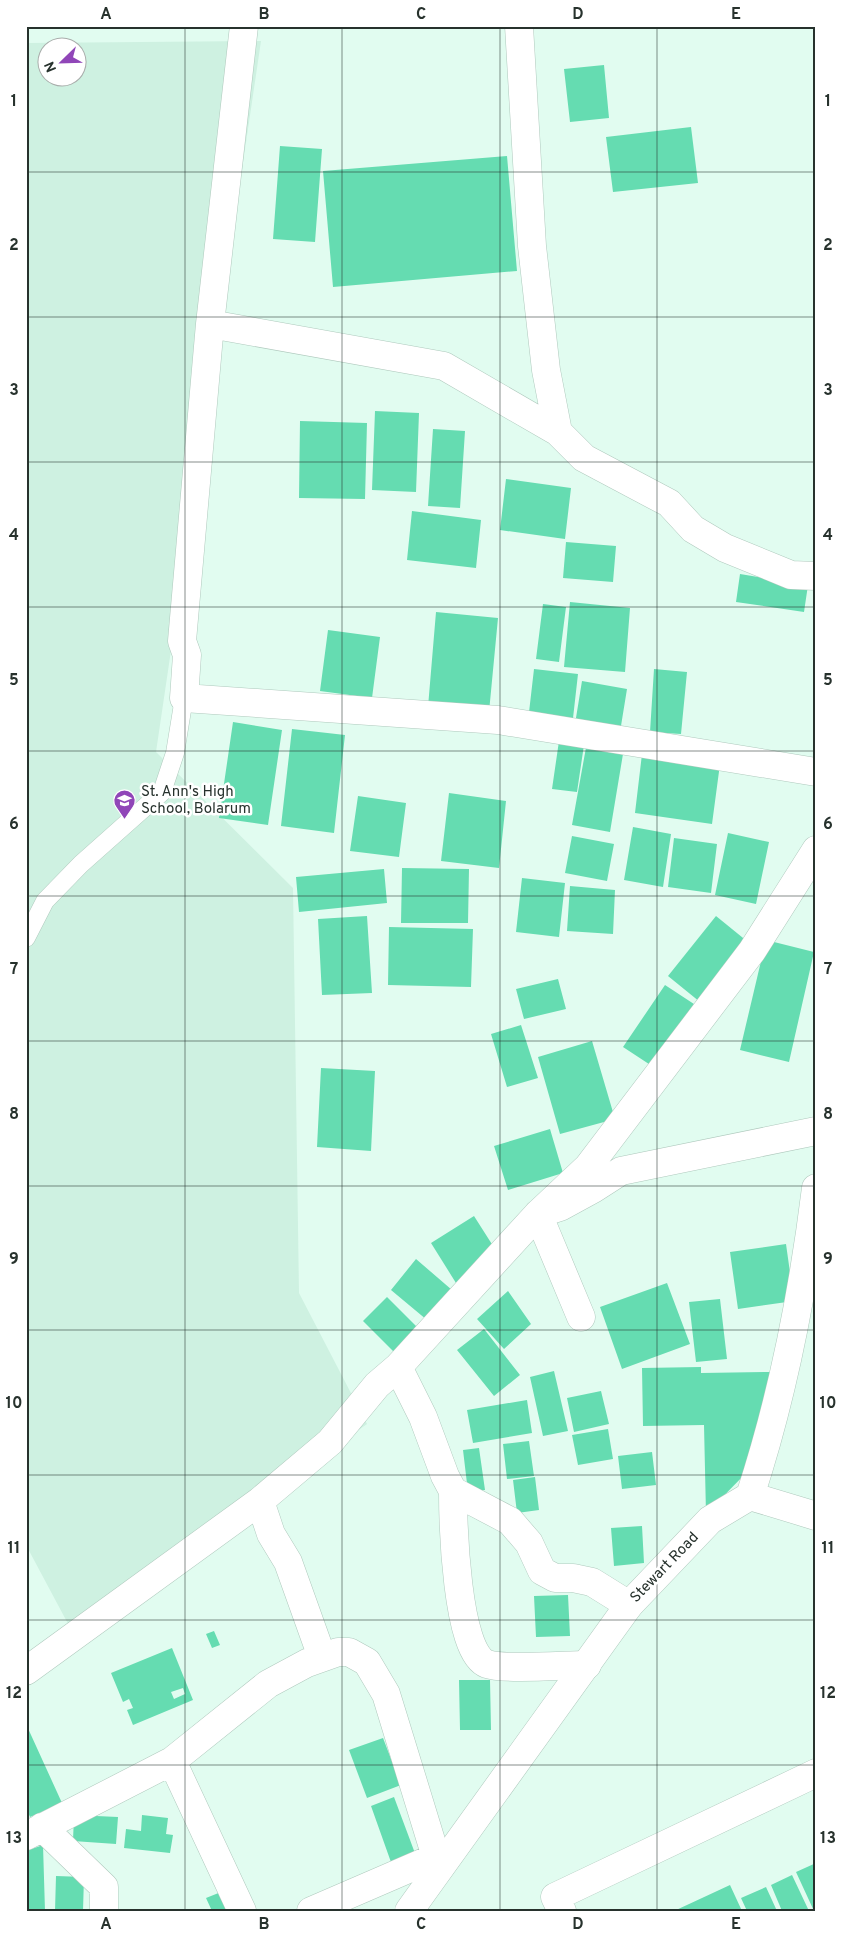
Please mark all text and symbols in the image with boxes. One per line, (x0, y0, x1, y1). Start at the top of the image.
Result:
text: A (100, 5, 112, 25)
text: B (258, 5, 270, 25)
text: C (416, 5, 426, 25)
text: D (572, 5, 584, 25)
text: E (731, 5, 741, 25)
north arrow (38, 38, 88, 88)
text: N (42, 59, 61, 74)
text: 1 (11, 92, 17, 112)
text: 1 (825, 92, 831, 112)
text: 2 (9, 236, 19, 256)
text: 2 (823, 236, 833, 256)
text: 3 (9, 381, 19, 401)
text: 3 (823, 381, 833, 401)
text: 4 (9, 526, 19, 546)
text: 4 (823, 526, 833, 546)
text: 5 (9, 671, 19, 691)
text: 5 (823, 671, 833, 691)
place label: St. Ann's High School, Bolarum (141, 783, 251, 819)
school or university icon: St. Ann's High School, Bolarum (113, 789, 137, 820)
text: 6 (9, 815, 19, 835)
text: 6 (823, 815, 833, 835)
text: 7 (10, 960, 18, 980)
text: 7 (824, 960, 832, 980)
text: 8 (9, 1105, 19, 1125)
text: 8 (823, 1105, 833, 1125)
text: 9 (9, 1250, 19, 1270)
text: 9 (823, 1250, 833, 1270)
text: 10 (6, 1394, 22, 1414)
text: 10 (820, 1394, 836, 1414)
street label: Stewart Road (627, 1529, 703, 1607)
text: 11 (8, 1539, 20, 1559)
text: 11 (822, 1539, 834, 1559)
text: 12 (6, 1684, 22, 1704)
text: 12 (820, 1684, 836, 1704)
text: 13 (6, 1829, 22, 1849)
text: 13 (820, 1829, 836, 1849)
text: A (100, 1915, 112, 1935)
text: B (258, 1915, 270, 1935)
text: C (416, 1915, 426, 1935)
text: D (572, 1915, 584, 1935)
text: E (731, 1915, 741, 1935)

